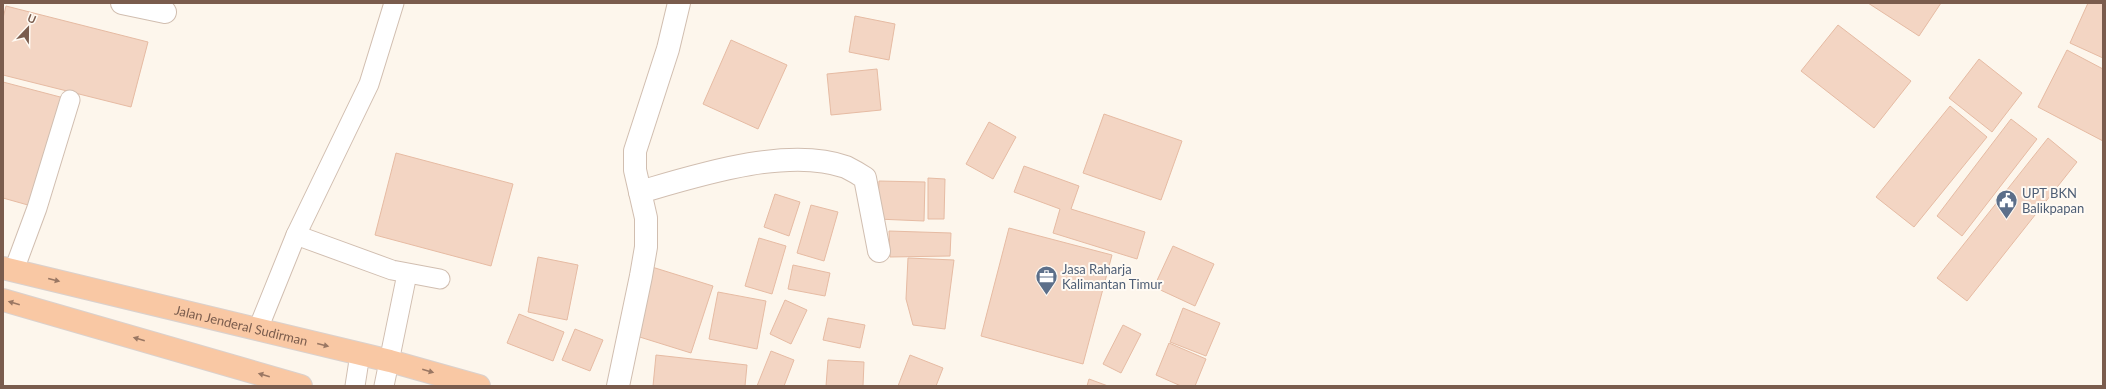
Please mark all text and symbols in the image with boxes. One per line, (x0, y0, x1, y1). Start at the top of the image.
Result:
north arrow (8, 8, 48, 48)
text: U (26, 11, 38, 26)
place label: UPT BKN Balikpapan (2022, 185, 2084, 216)
public building icon: UPT BKN Balikpapan (1994, 187, 2020, 220)
place label: Jasa Raharja Kalimantan Timur (1062, 261, 1163, 292)
office icon: Jasa Raharja Kalimantan Timur (1033, 263, 1059, 296)
one-way arrow (49, 277, 61, 283)
one-way arrow (8, 300, 20, 306)
street label: Jalan Jenderal Sudirman (173, 302, 309, 349)
one-way arrow (133, 336, 145, 342)
one-way arrow (317, 343, 330, 349)
one-way arrow (422, 368, 434, 374)
one-way arrow (258, 372, 270, 378)

